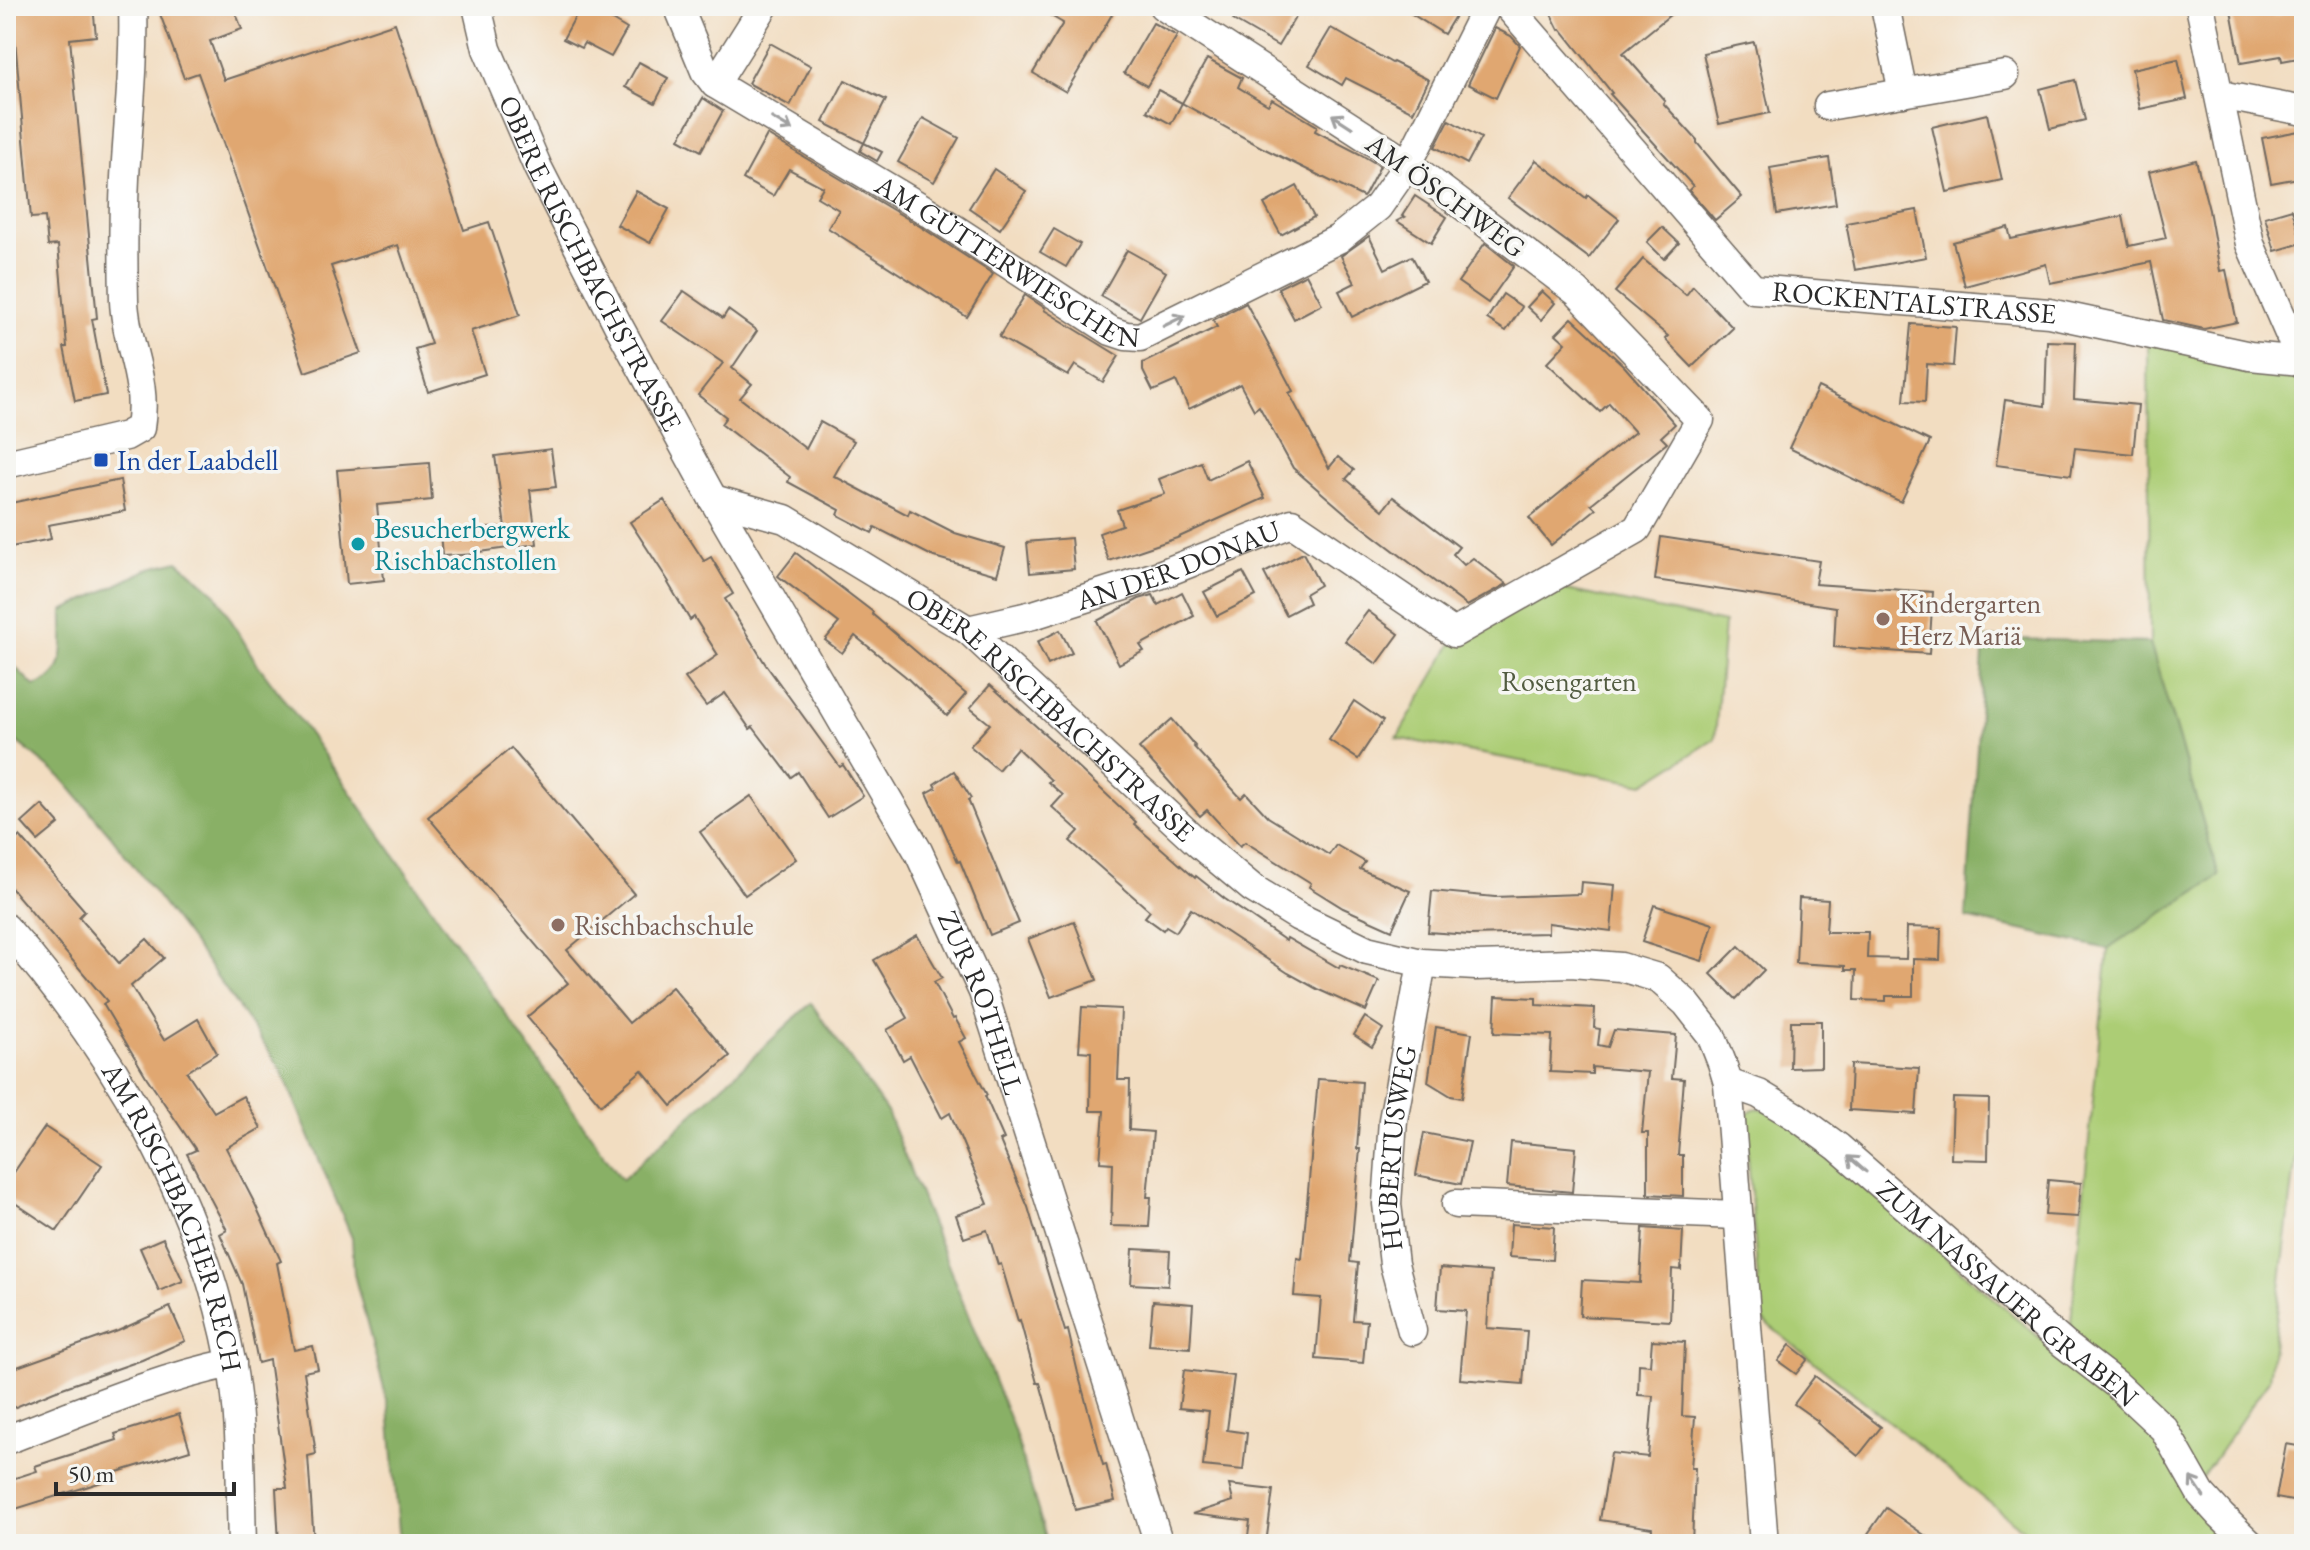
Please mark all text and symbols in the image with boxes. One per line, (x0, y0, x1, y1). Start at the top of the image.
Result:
street label: OBERE RISCHBACHSTRASSE (491, 90, 691, 437)
one-way arrow (1331, 113, 1354, 129)
one-way arrow (770, 116, 793, 132)
street label: AM ÖSCHWEG (1358, 124, 1533, 265)
street label: AM GÜTTERWIESCHEN (868, 166, 1141, 355)
street label: ROCKENTALSTRASSE (1771, 273, 2058, 332)
one-way arrow (1161, 313, 1185, 328)
place label: In der Laabdell (117, 442, 279, 478)
marker: In der Laabdell (92, 451, 110, 469)
place label: Besucherbergwerk Rischbachstollen (374, 510, 571, 578)
street label: AN DER DONAU (1071, 511, 1285, 619)
marker: Besucherbergwerk Rischbachstollen (349, 535, 367, 553)
street label: OBERE RISCHBACHSTRASSE (900, 579, 1203, 849)
place label: Kindergarten Herz Mariä (1899, 585, 2042, 653)
marker: Kindergarten Herz Mariä (1874, 610, 1892, 628)
park label: Rosengarten (1501, 663, 1637, 699)
street label: ZUR ROTHELL (930, 905, 1033, 1099)
place label: Rischbachschule (574, 907, 754, 943)
marker: Rischbachschule (549, 916, 567, 934)
street label: HUBERTUSWEG (1369, 1042, 1424, 1253)
street label: AM RISCHBACHER RECH (94, 1055, 251, 1375)
one-way arrow (1848, 1156, 1868, 1174)
street label: ZUM NASSAUER GRABEN (1870, 1171, 2146, 1414)
scale bar (56, 1446, 234, 1496)
text: 50 m (68, 1458, 115, 1489)
one-way arrow (2189, 1476, 2206, 1498)

